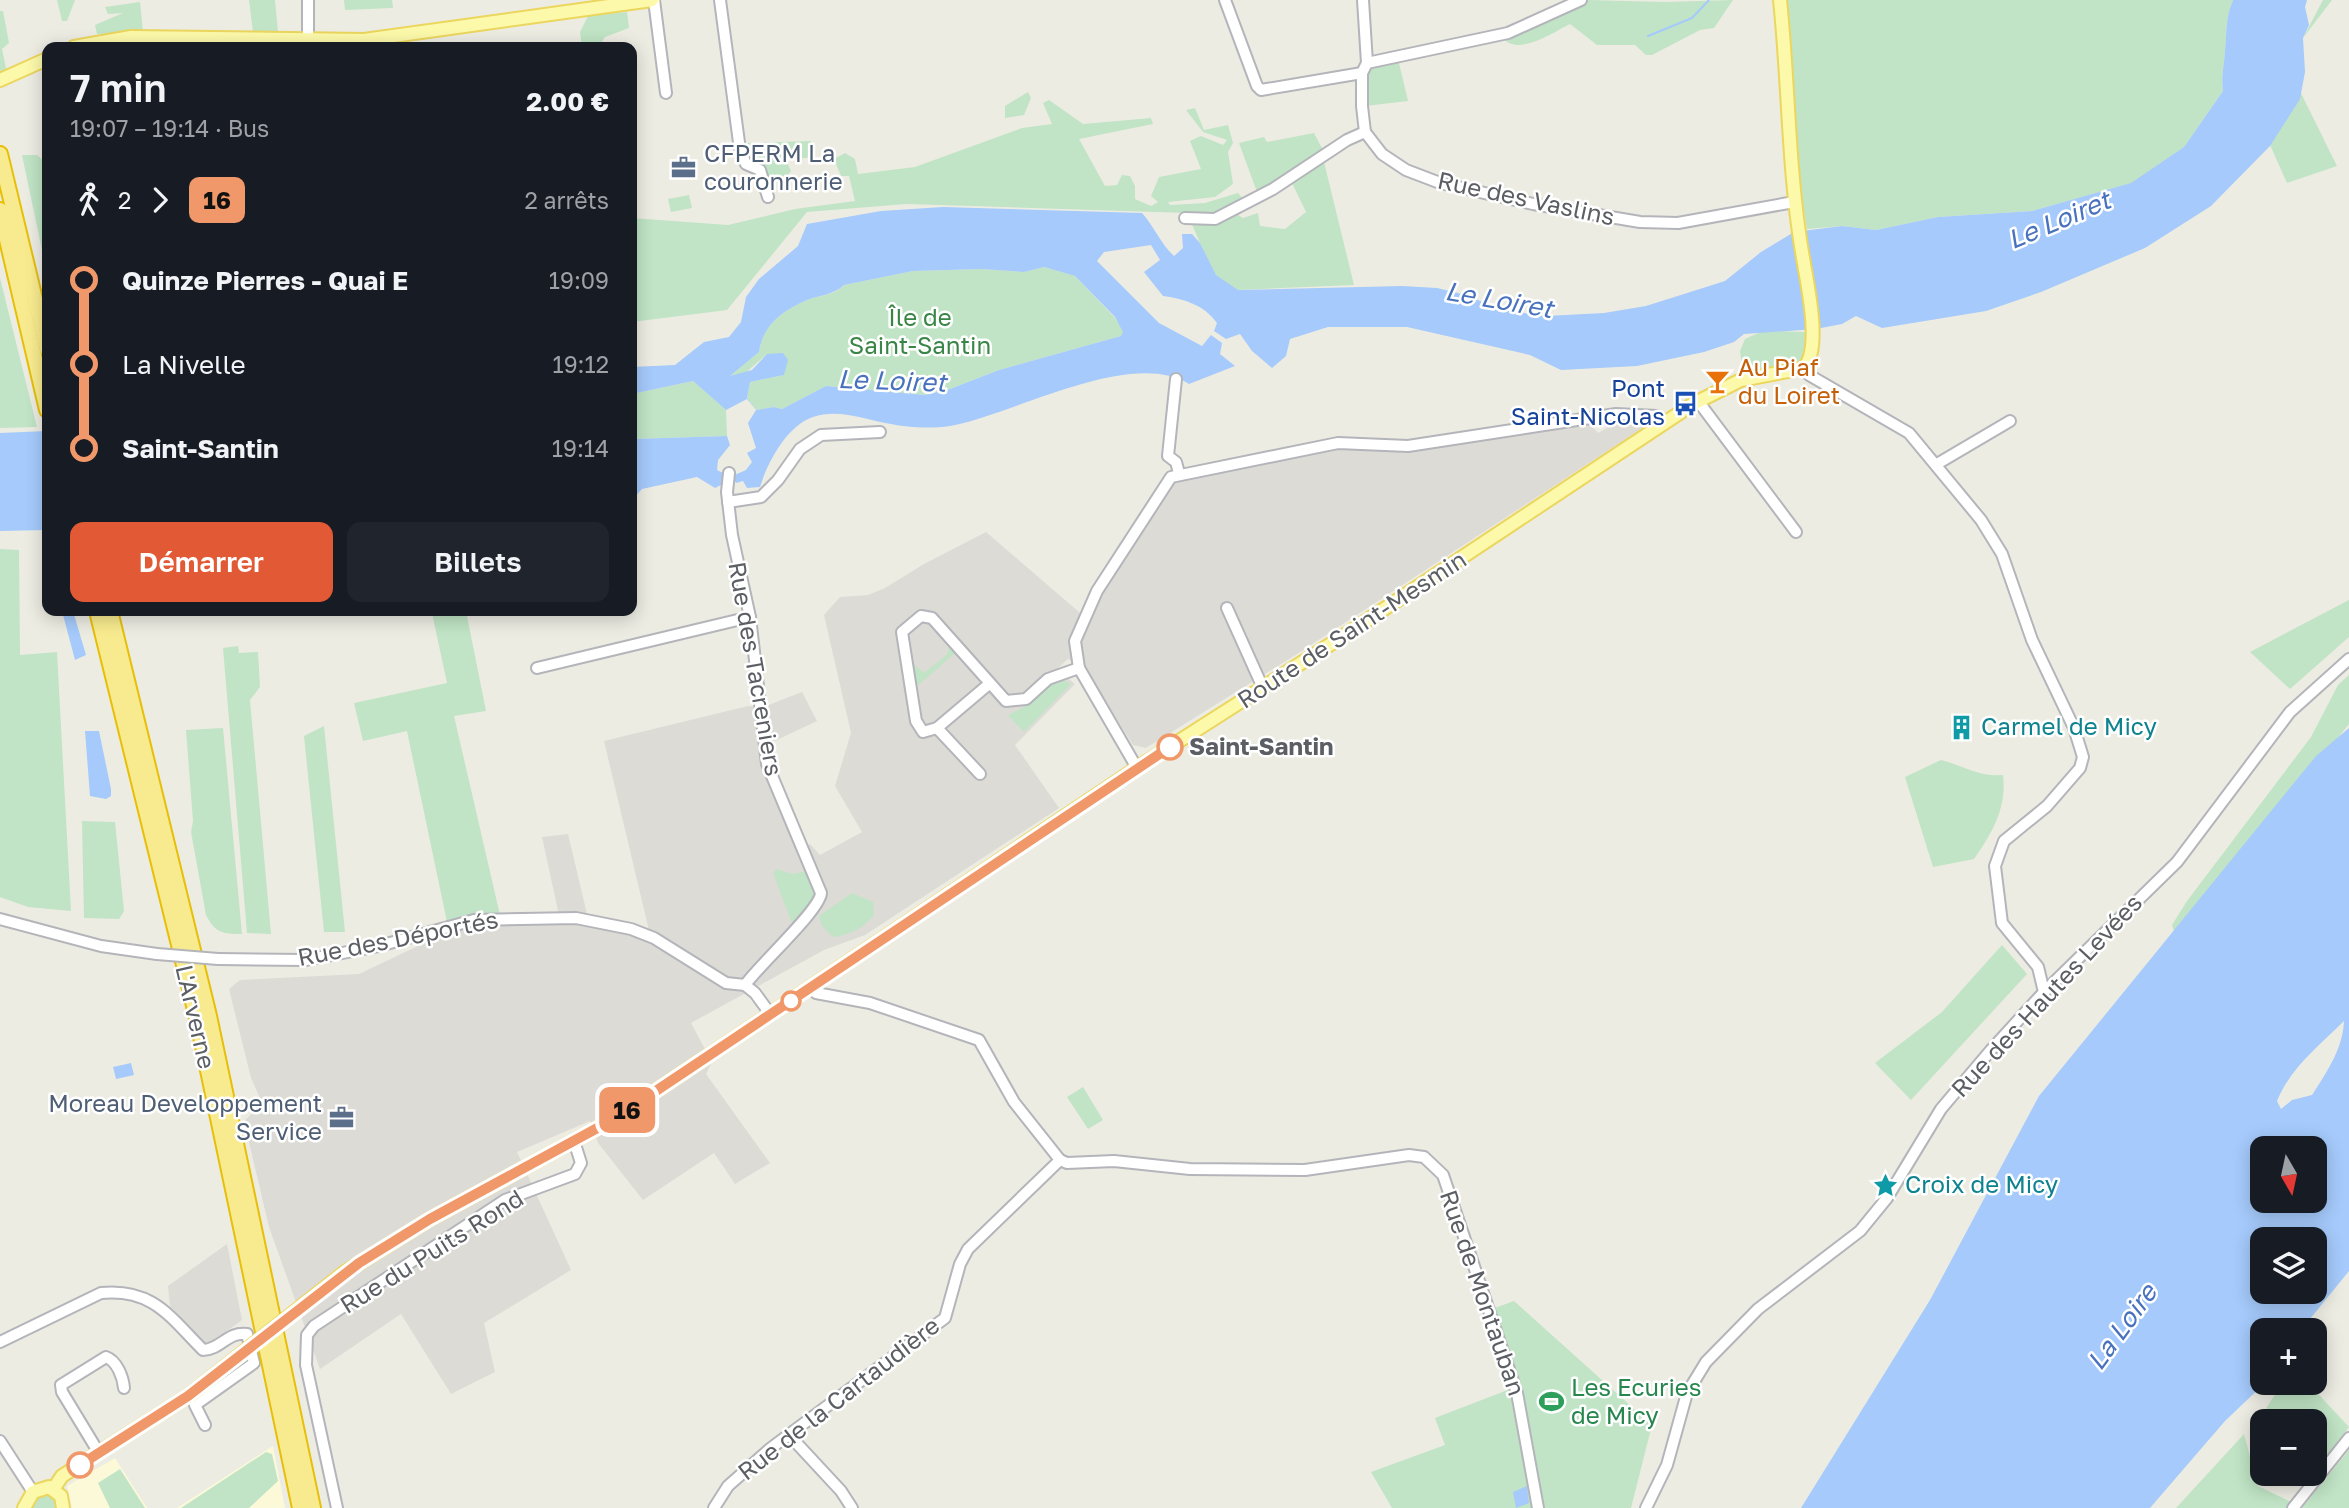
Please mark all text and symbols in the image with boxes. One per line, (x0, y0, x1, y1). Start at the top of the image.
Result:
text: 7 min (70, 65, 167, 110)
text: 2.00 € (526, 86, 609, 117)
text: 19:07 – 19:14 · Bus (70, 114, 269, 142)
place label: CFPERM La couronnerie (704, 138, 843, 195)
office icon: CFPERM La couronnerie (670, 154, 698, 182)
street label: Rue des Vaslins (1435, 165, 1617, 230)
icon: walk (70, 181, 108, 219)
icon: forward (141, 181, 179, 219)
water label: Le Loiret (2003, 183, 2117, 255)
text: 16 (203, 185, 231, 214)
text: 2 (118, 186, 131, 214)
text: 2 arrêts (524, 186, 609, 214)
text: Quinze Pierres - Quai E (122, 265, 408, 296)
text: 19:09 (549, 266, 609, 294)
water label: Le Loiret (1443, 275, 1558, 325)
park label: Île de Saint-Santin (849, 302, 991, 359)
text: La Nivelle (122, 349, 246, 380)
text: 19:12 (553, 350, 609, 378)
place label: Au Piaf du Loiret (1738, 352, 1840, 409)
water label: Le Loiret (837, 363, 949, 398)
bar icon: Au Piaf du Loiret (1704, 368, 1732, 396)
place label: Pont Saint-Nicolas (1511, 373, 1665, 430)
bus stop icon: Pont Saint-Nicolas (1671, 389, 1699, 417)
text: Saint-Santin (122, 433, 279, 464)
text: 19:14 (552, 434, 609, 462)
button: Démarrer (70, 522, 333, 602)
button: Billets (347, 522, 609, 602)
street label: Route de Saint-Mesmin (1231, 544, 1471, 714)
street label: Rue des Tacreniers (723, 559, 790, 778)
place label: Carmel de Micy (1981, 711, 2157, 740)
building icon: Carmel de Micy (1947, 713, 1975, 741)
place label: Saint-Santin (1189, 731, 1334, 760)
marker: Saint-Santin (1157, 734, 1183, 760)
street label: Rue des Hautes Levées (1944, 888, 2147, 1102)
street label: Rue des Déportés (295, 904, 500, 971)
street label: L'Arverne (170, 962, 222, 1071)
unlabelled marker (781, 991, 801, 1011)
line badge: 16 (596, 1087, 658, 1133)
place label: Moreau Developpement Service (48, 1088, 322, 1145)
text: 16 (613, 1095, 641, 1124)
office icon: Moreau Developpement Service (328, 1104, 356, 1132)
north arrow (2250, 1136, 2328, 1213)
map controls (2250, 1136, 2327, 1486)
place label: Croix de Micy (1905, 1169, 2058, 1198)
place icon: Croix de Micy (1871, 1171, 1899, 1199)
street label: Rue du Puits Rond (334, 1183, 528, 1319)
street label: Rue de Montauban (1435, 1186, 1532, 1399)
button: layers (2250, 1227, 2327, 1304)
water label: La Loire (2080, 1276, 2164, 1376)
street label: Rue de la Cartaudière (732, 1310, 945, 1486)
button: + (2250, 1318, 2327, 1395)
place label: Les Ecuries de Micy (1571, 1372, 1702, 1429)
sports icon: Les Ecuries de Micy (1537, 1388, 1565, 1416)
button: − (2250, 1409, 2327, 1486)
unlabelled marker (67, 1452, 93, 1478)

